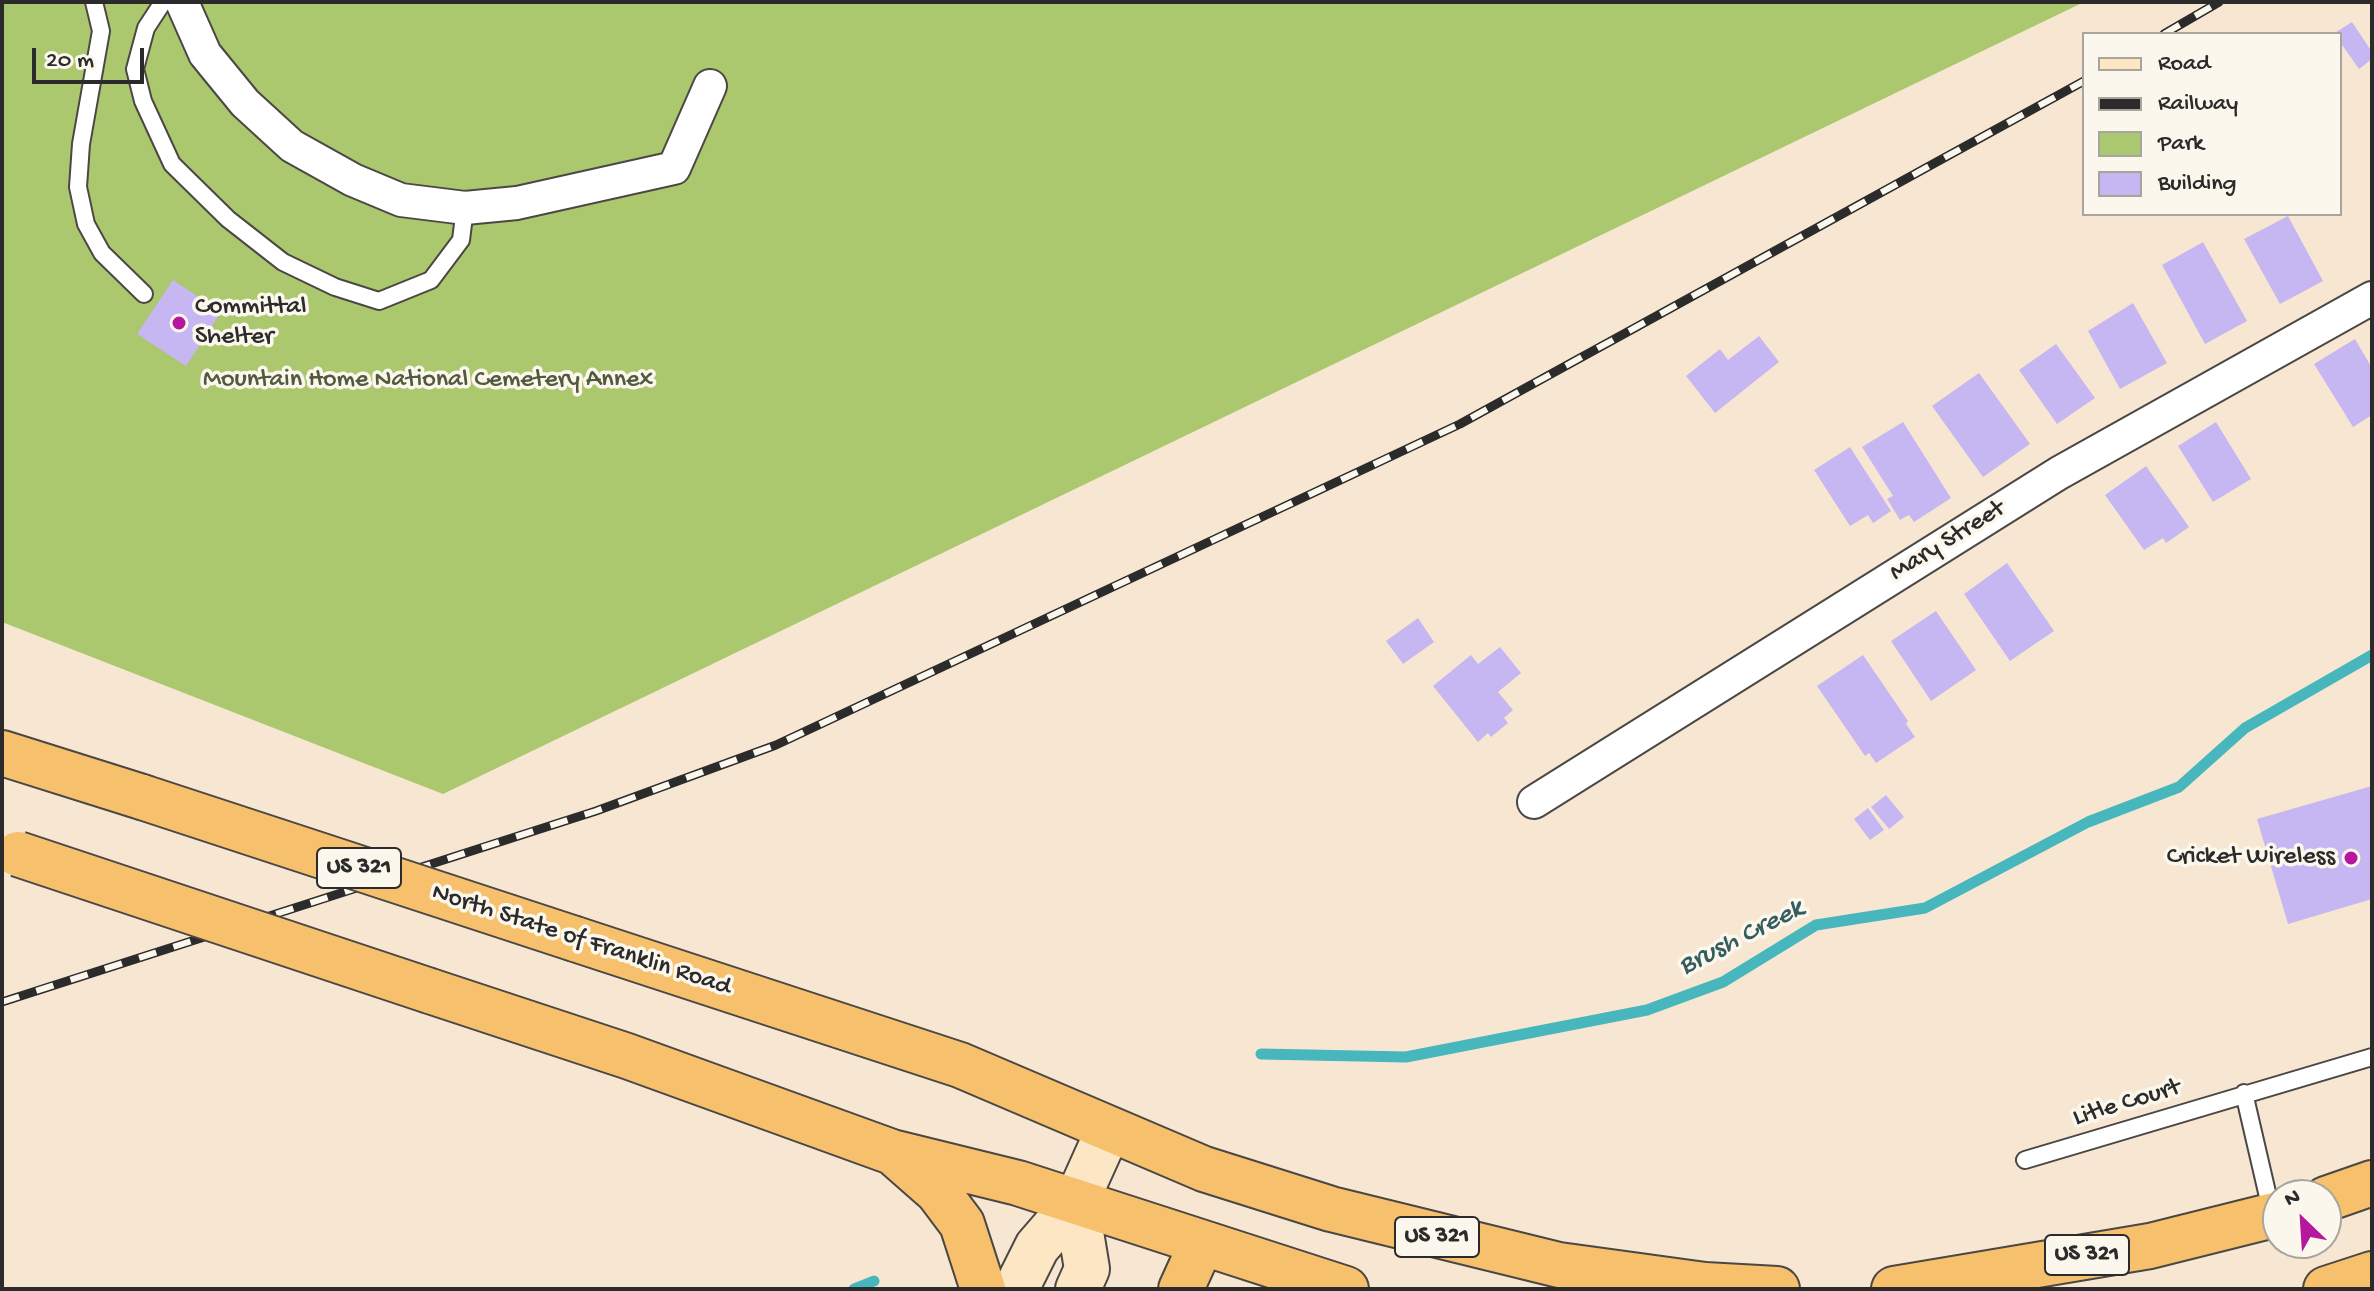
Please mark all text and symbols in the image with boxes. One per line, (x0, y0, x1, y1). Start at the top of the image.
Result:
scale bar (36, 32, 148, 82)
legend (2082, 32, 2342, 216)
text: 20 m (46, 47, 94, 76)
text: Road (2158, 50, 2210, 79)
text: Railway (2158, 90, 2238, 119)
text: Park (2158, 130, 2204, 159)
text: Building (2158, 170, 2236, 199)
place label: Committal Shelter (195, 292, 307, 354)
marker: Committal Shelter (170, 314, 188, 332)
park label: Mountain Home National Cemetery Annex (203, 365, 653, 397)
street label: Mary Street (1885, 494, 2011, 590)
place label: Cricket Wireless (2167, 842, 2335, 874)
road number: US 321 (317, 848, 401, 888)
marker: Cricket Wireless (2342, 849, 2360, 867)
street label: North State of Franklin Road (427, 878, 735, 1004)
water label: Brush Creek (1674, 893, 1810, 985)
street label: Litle Court (2070, 1073, 2184, 1135)
north arrow (2262, 1179, 2342, 1259)
text: N (2281, 1184, 2305, 1214)
road number: US 321 (1395, 1217, 1479, 1257)
road number: US 321 (2045, 1235, 2129, 1275)

